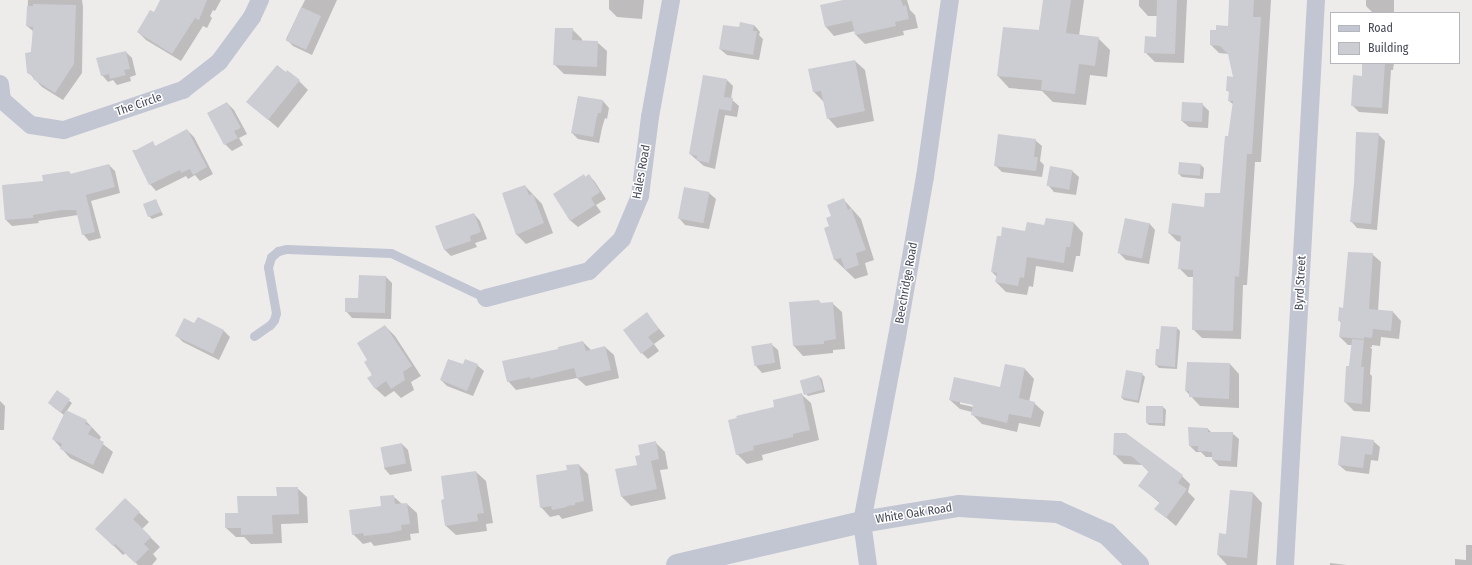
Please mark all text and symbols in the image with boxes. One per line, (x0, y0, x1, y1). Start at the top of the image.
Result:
legend (1330, 12, 1460, 64)
text: Road (1368, 21, 1393, 35)
text: Building (1368, 41, 1408, 55)
street label: The Circle (114, 90, 164, 120)
street label: Hales Road (630, 144, 654, 200)
street label: Beechridge Road (893, 241, 921, 325)
street label: Byrd Street (1292, 255, 1310, 311)
street label: White Oak Road (875, 501, 953, 527)

